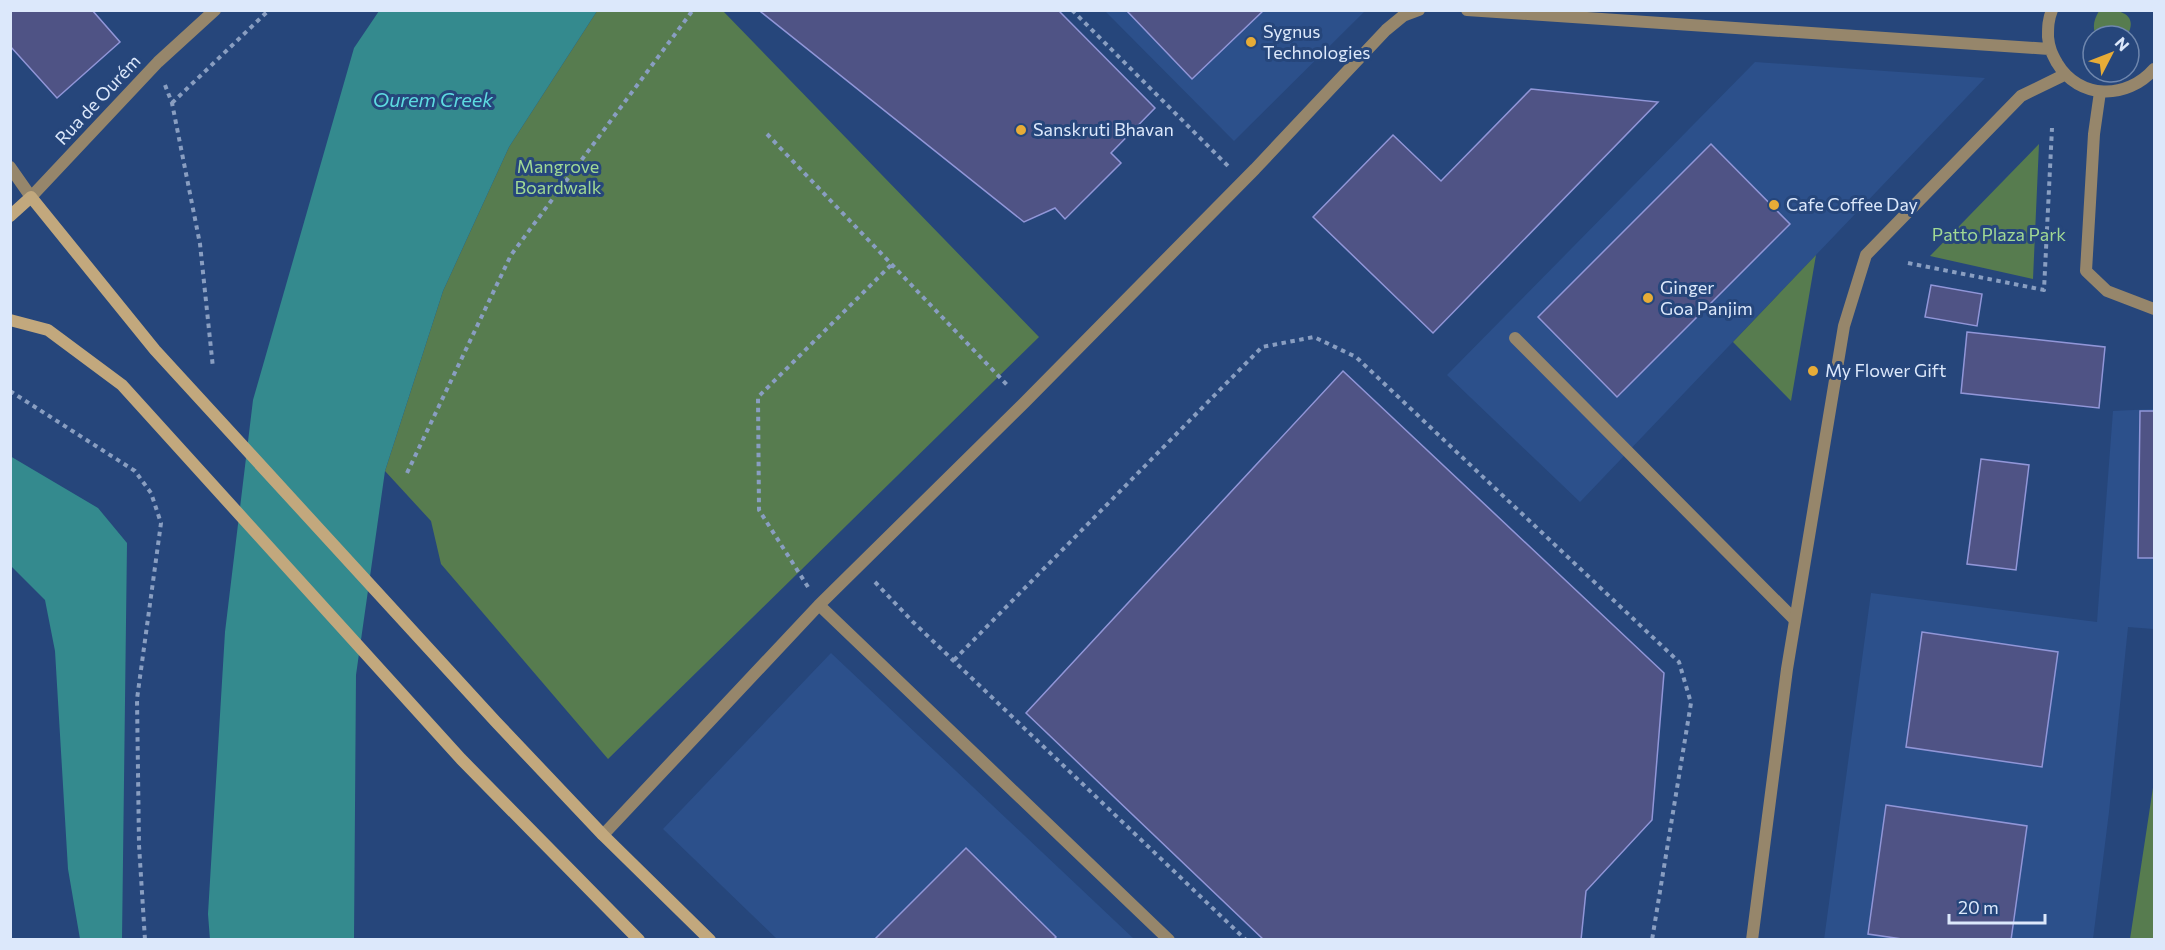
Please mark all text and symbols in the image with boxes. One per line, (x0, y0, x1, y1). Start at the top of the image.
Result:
place label: Sygnus Technologies (1263, 20, 1370, 63)
north arrow (2081, 24, 2141, 84)
text: N (2111, 33, 2134, 54)
marker: Sygnus Technologies (1244, 35, 1258, 49)
street label: Rua de Ourém (50, 50, 145, 149)
water label: Ourem Creek (373, 87, 494, 111)
place label: Sanskruti Bhavan (1033, 118, 1174, 140)
marker: Sanskruti Bhavan (1014, 123, 1028, 137)
park label: Mangrove Boardwalk (514, 155, 602, 198)
place label: Cafe Coffee Day (1786, 193, 1918, 215)
marker: Cafe Coffee Day (1767, 198, 1781, 212)
park label: Patto Plaza Park (1932, 223, 2066, 245)
place label: Ginger Goa Panjim (1660, 276, 1753, 319)
marker: Ginger Goa Panjim (1641, 291, 1655, 305)
place label: My Flower Gift (1825, 359, 1946, 381)
marker: My Flower Gift (1806, 364, 1820, 378)
scale bar (1949, 887, 2045, 925)
text: 20 m (1958, 896, 1999, 918)

